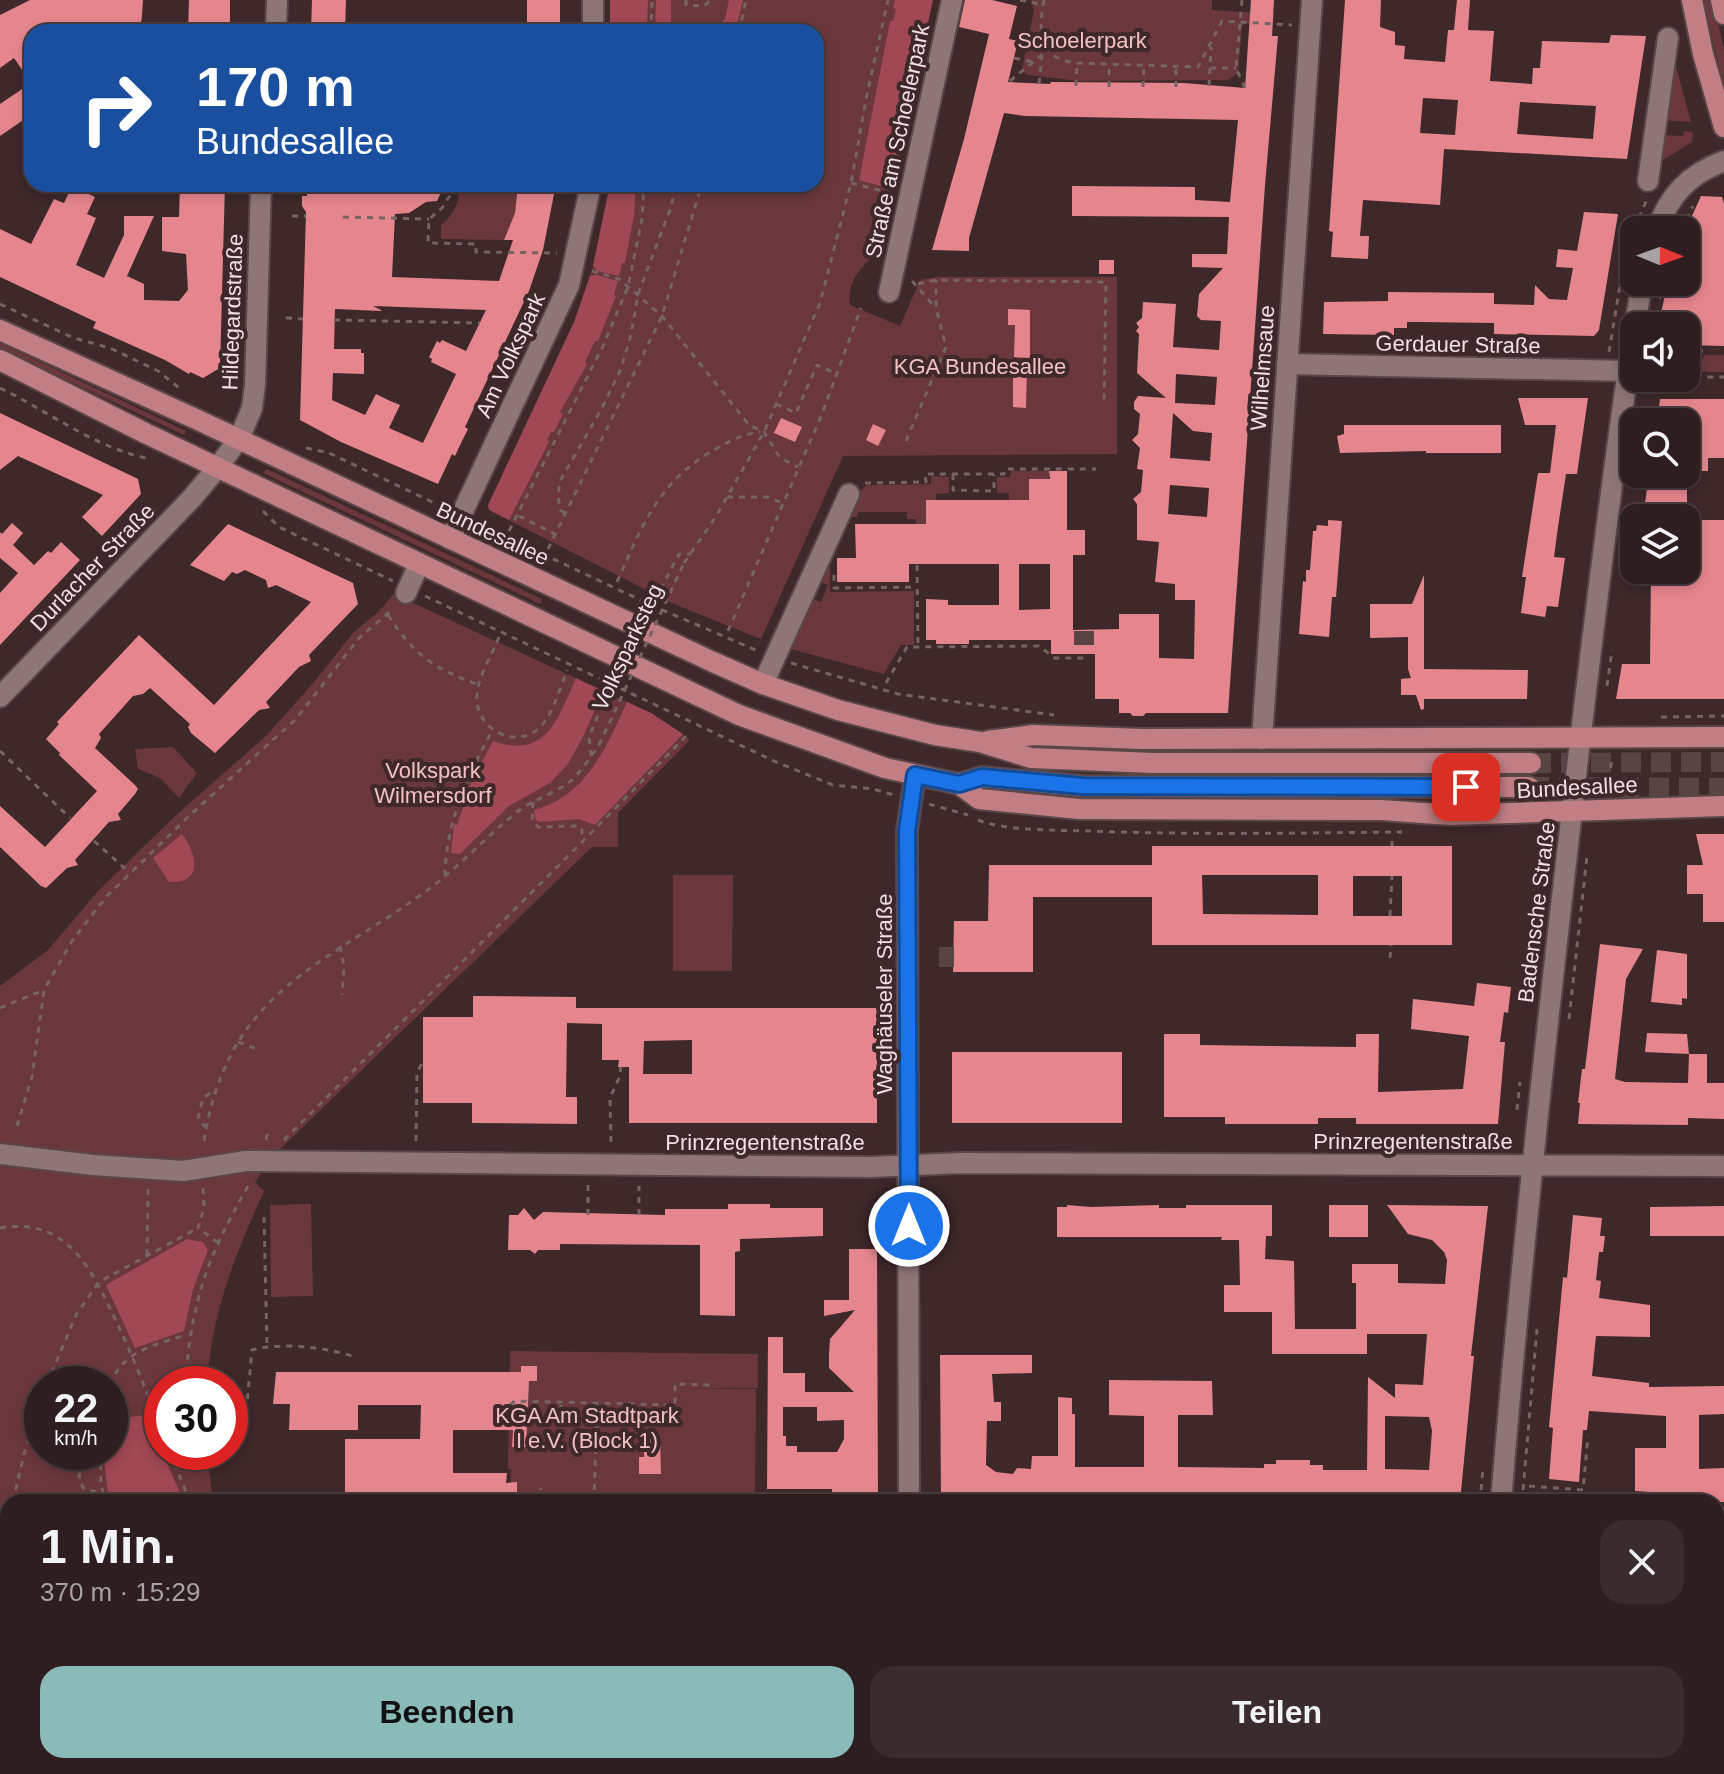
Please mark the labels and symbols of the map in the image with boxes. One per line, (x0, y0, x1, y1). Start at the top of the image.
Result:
street label: Straße am Schoelerpark (860, 21, 935, 260)
park label: Schoelerpark (1017, 28, 1148, 53)
north arrow (1620, 216, 1700, 296)
street label: Hildegardstraße (217, 233, 248, 391)
street label: Am Volkspark (471, 288, 551, 421)
street label: Wilhelmsaue (1246, 304, 1279, 432)
street label: Gerdauer Straße (1375, 331, 1541, 358)
park label: KGA Bundesallee (894, 354, 1066, 379)
street label: Bundesallee (433, 497, 553, 570)
street label: Durlacher Straße (25, 498, 160, 636)
street label: Volksparksteg (587, 580, 668, 715)
pin (1432, 753, 1500, 821)
park label: Volkspark Wilmersdorf (374, 758, 493, 808)
street label: Bundesallee (1516, 772, 1638, 803)
street label: Badensche Straße (1513, 820, 1560, 1004)
street label: Waghäuseler Straße (872, 894, 897, 1094)
street label: Prinzregentenstraße (1313, 1129, 1513, 1154)
street label: Prinzregentenstraße (665, 1130, 865, 1155)
position arrow (867, 1184, 951, 1268)
speed limit sign: 30 (144, 1366, 248, 1470)
park label: KGA Am Stadtpark I e.V. (Block 1) (495, 1403, 680, 1453)

